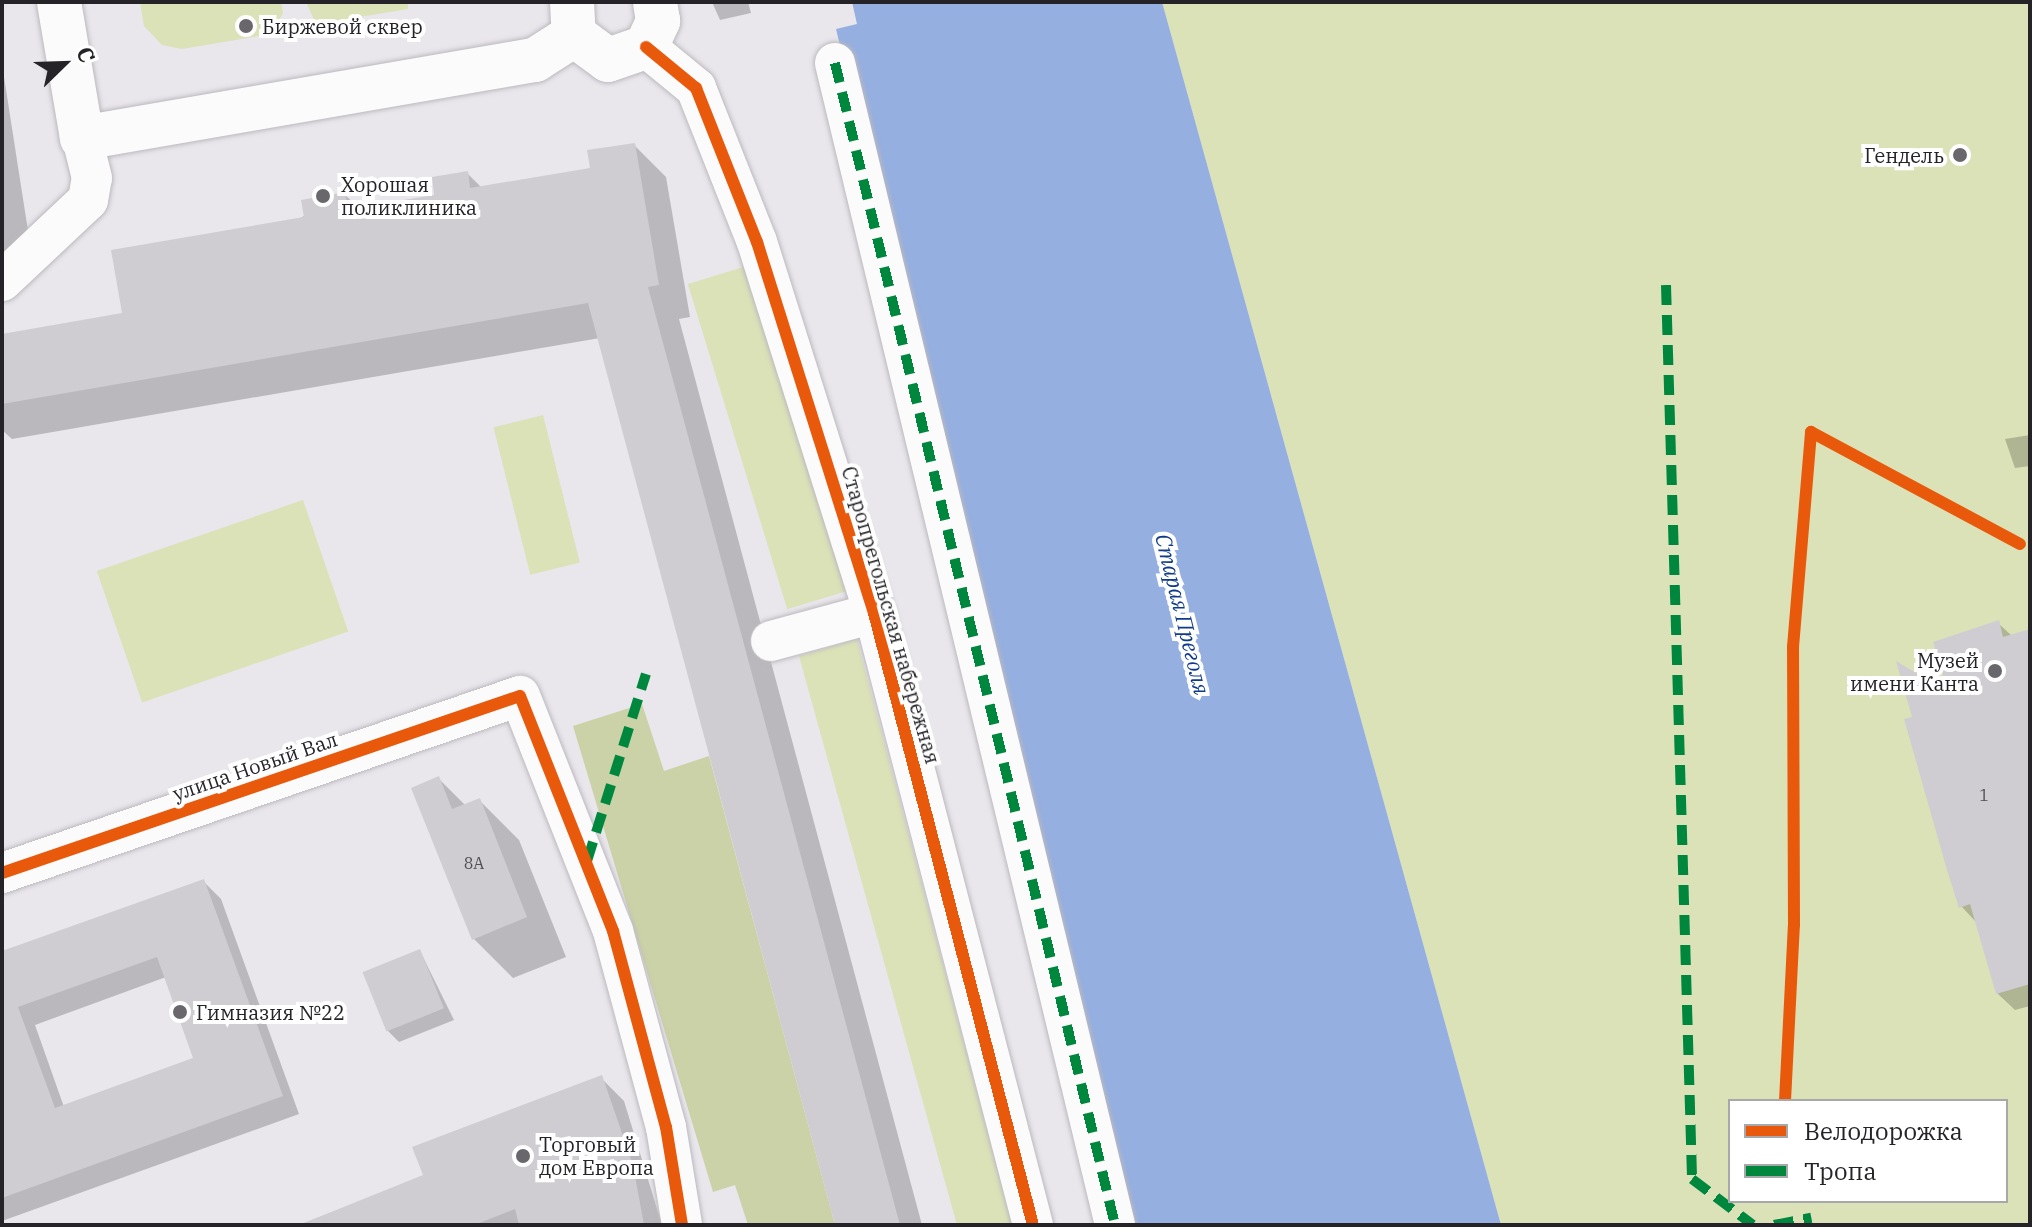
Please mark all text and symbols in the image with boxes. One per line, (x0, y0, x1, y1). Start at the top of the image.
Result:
place label: Биржевой сквер (262, 14, 423, 38)
marker: Биржевой сквер (237, 17, 255, 35)
north arrow (24, 24, 104, 104)
text: С (70, 42, 103, 67)
place label: Гендель (1864, 143, 1944, 167)
marker: Гендель (1951, 146, 1969, 164)
place label: Хорошая поликлиника (341, 172, 477, 219)
marker: Хорошая поликлиника (312, 185, 334, 207)
street label: Старопрегольская набережная (837, 464, 945, 766)
water label: Старая Преголя (1150, 531, 1216, 697)
place label: Музей имени Канта (1850, 648, 1979, 695)
marker: Музей имени Канта (1986, 662, 2004, 680)
street label: улица Новый Вал (169, 727, 341, 805)
house number: 1 (1979, 785, 1989, 805)
house number: 8А (464, 853, 484, 873)
place label: Гимназия №22 (196, 1000, 345, 1024)
marker: Гимназия №22 (171, 1003, 189, 1021)
legend (1728, 1099, 2008, 1203)
text: Велодорожка (1804, 1115, 1963, 1147)
place label: Торговый дом Европа (539, 1132, 654, 1179)
marker: Торговый дом Европа (514, 1147, 532, 1165)
text: Тропа (1804, 1155, 1876, 1187)

